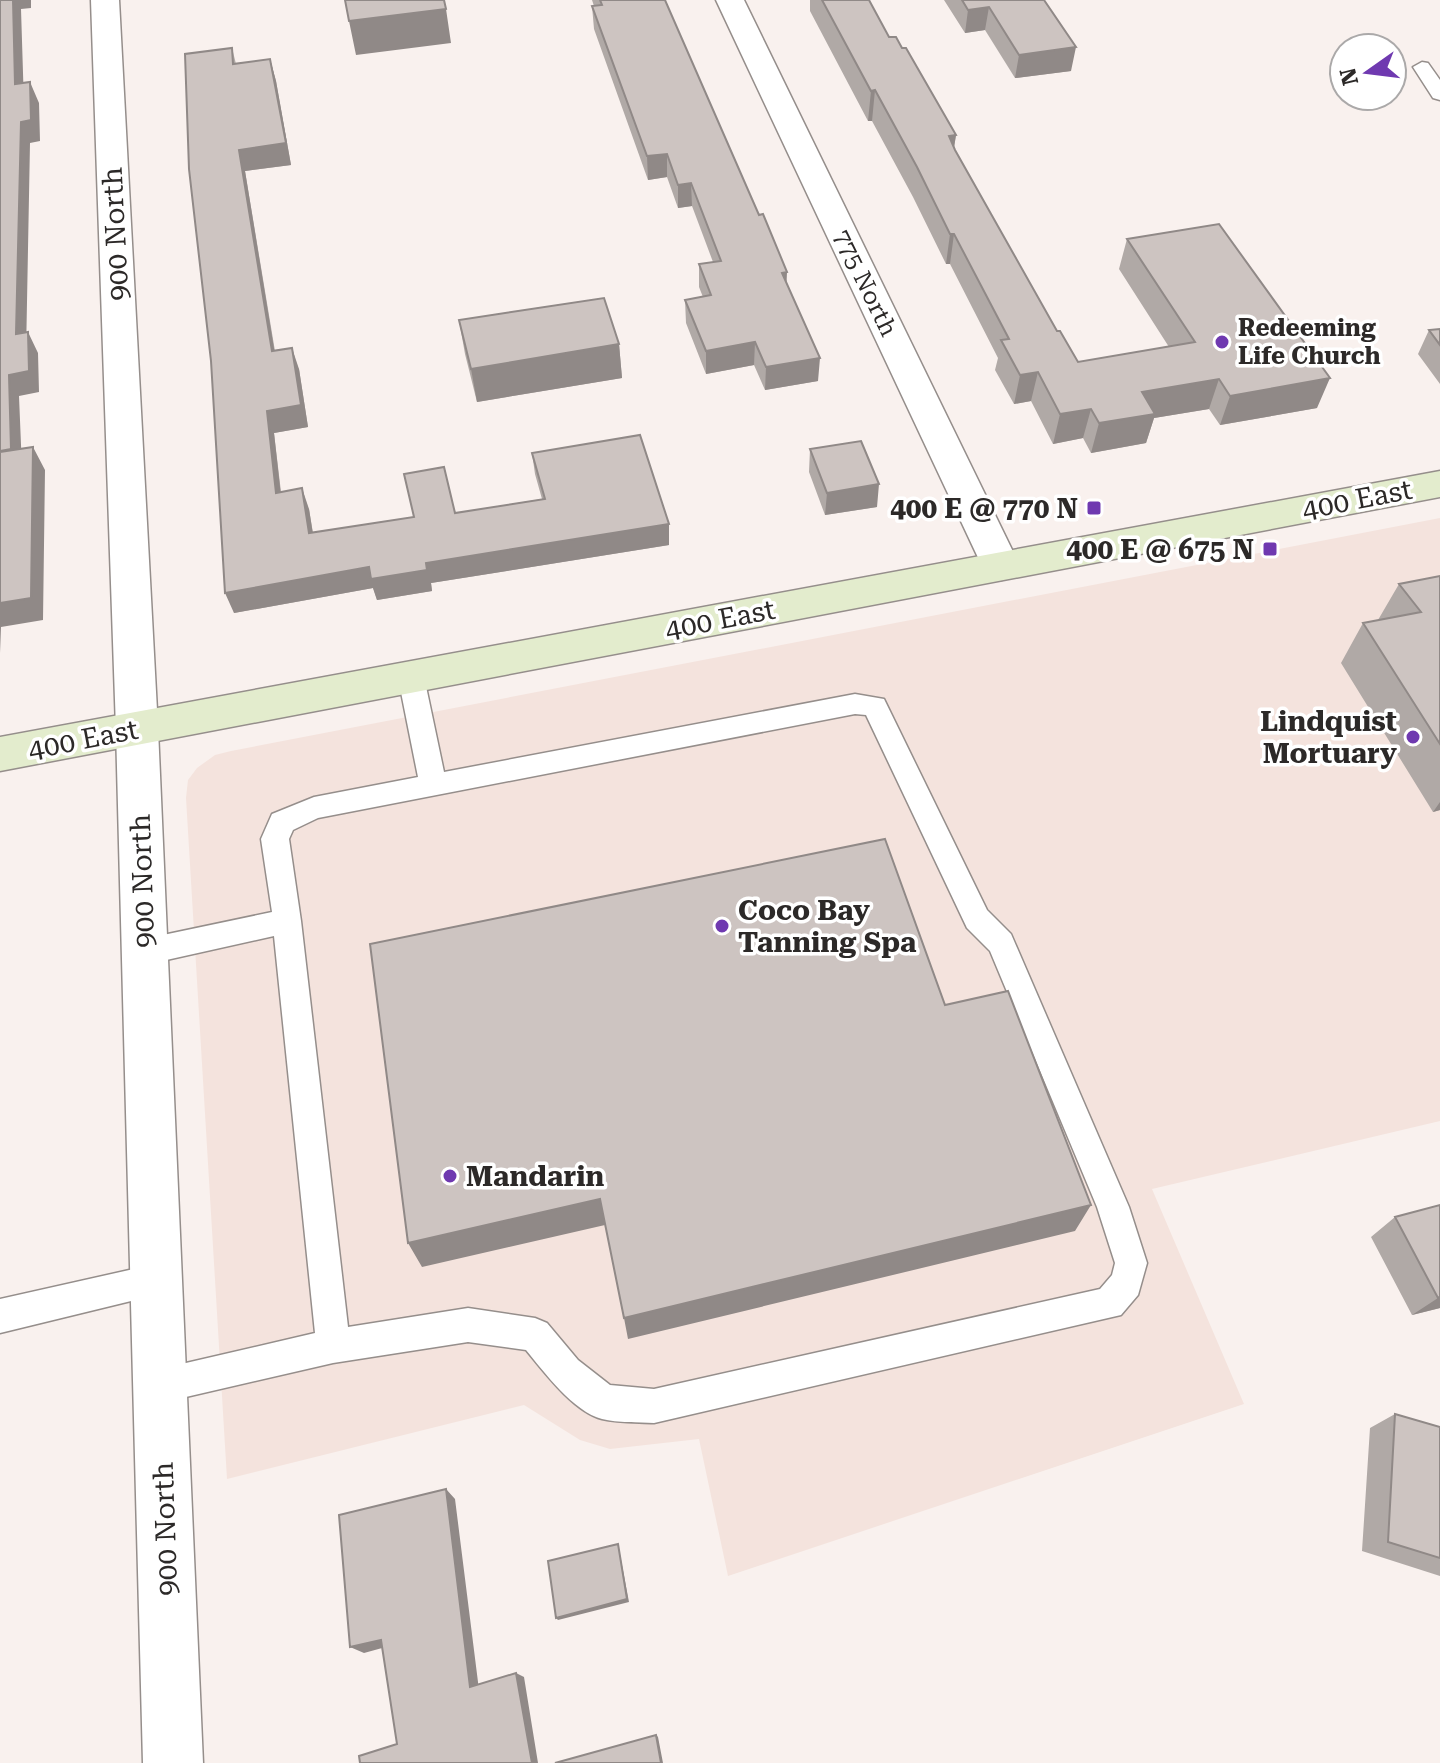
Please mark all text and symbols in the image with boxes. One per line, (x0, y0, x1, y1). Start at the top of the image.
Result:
north arrow (1328, 32, 1408, 112)
text: N (1335, 65, 1363, 88)
street label: 900 North (96, 166, 135, 302)
street label: 775 North (827, 225, 903, 341)
place label: Redeeming Life Church (1238, 314, 1381, 370)
marker: Redeeming Life Church (1213, 333, 1231, 351)
street label: 400 East (1299, 473, 1415, 526)
place label: 400 E @ 770 N (890, 492, 1078, 525)
marker: 400 E @ 770 N (1085, 499, 1103, 517)
place label: 400 E @ 675 N (1066, 533, 1254, 566)
marker: 400 E @ 675 N (1261, 540, 1279, 558)
street label: 400 East (662, 593, 778, 646)
place label: Lindquist Mortuary (1260, 705, 1397, 770)
street label: 400 East (25, 713, 141, 766)
marker: Lindquist Mortuary (1404, 728, 1422, 746)
street label: 900 North (124, 813, 161, 948)
place label: Coco Bay Tanning Spa (738, 894, 917, 959)
marker: Coco Bay Tanning Spa (713, 917, 731, 935)
place label: Mandarin (466, 1160, 604, 1193)
marker: Mandarin (441, 1167, 459, 1185)
street label: 900 North (147, 1461, 184, 1596)

